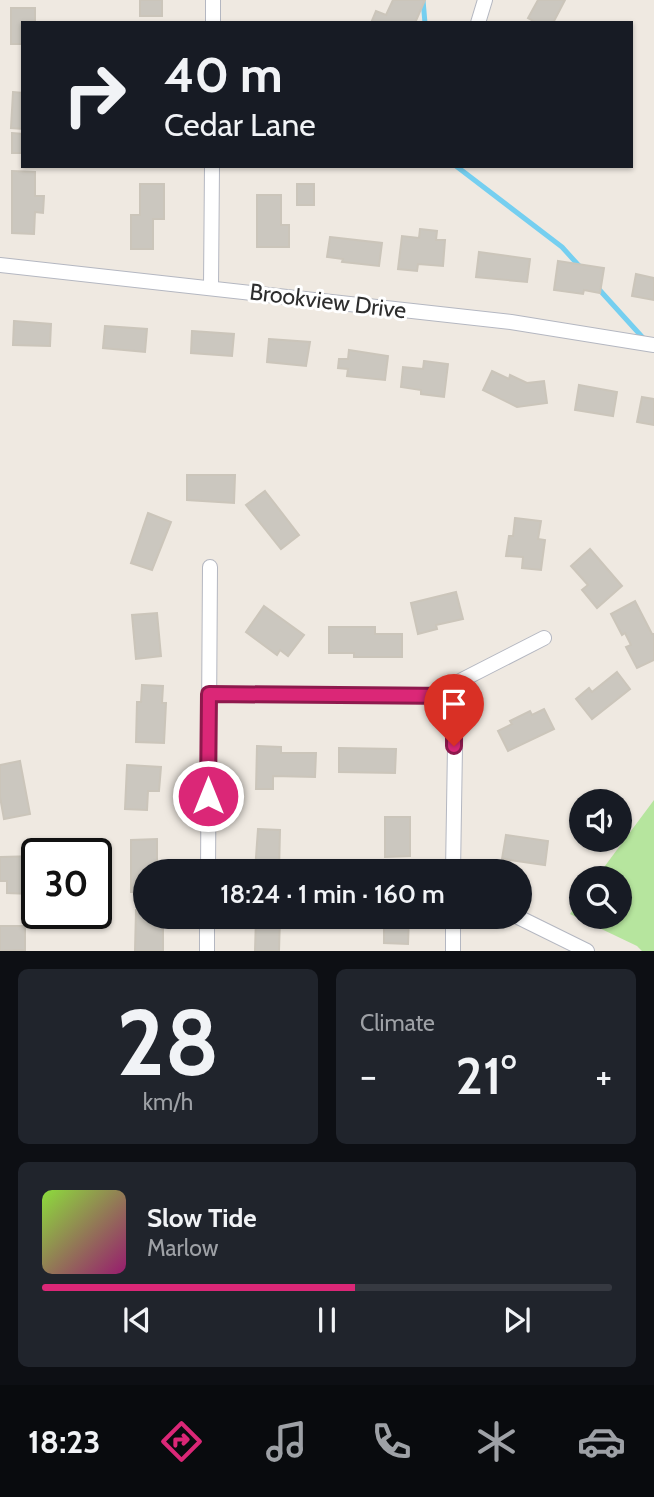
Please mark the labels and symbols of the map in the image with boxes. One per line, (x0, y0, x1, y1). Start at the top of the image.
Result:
street label: Brookview Drive (248, 278, 408, 325)
pin (424, 674, 484, 746)
position arrow (171, 759, 245, 833)
speed limit sign: 30 (21, 838, 112, 929)

